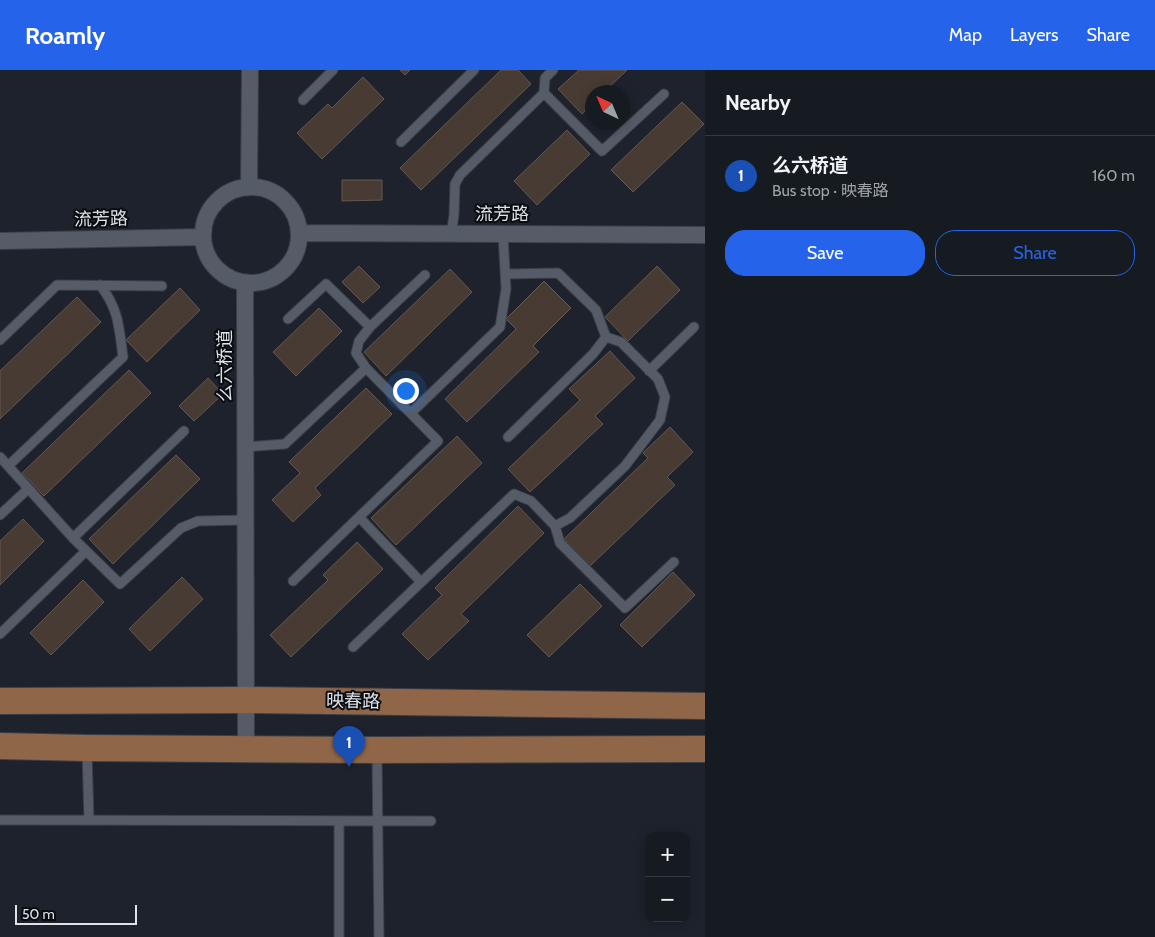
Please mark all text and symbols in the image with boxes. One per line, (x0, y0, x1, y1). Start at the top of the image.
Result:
text: Roamly (25, 21, 105, 50)
text: Map (949, 24, 982, 46)
text: Layers (1010, 24, 1059, 46)
text: Share (1087, 24, 1130, 46)
north arrow (585, 85, 630, 130)
text: Nearby (725, 90, 791, 115)
text: 么六桥道 (772, 154, 848, 177)
text: 1 (738, 166, 744, 185)
text: 160 m (1092, 166, 1135, 185)
text: Bus stop · 映春路 (772, 181, 889, 200)
street label: 流芳路 (475, 203, 529, 225)
street label: 流芳路 (74, 208, 128, 230)
button: Save (725, 230, 925, 276)
button: Share (935, 230, 1135, 276)
street label: 么六桥道 (214, 330, 236, 402)
your location (393, 378, 419, 404)
street label: 映春路 (326, 690, 380, 712)
pin: 1 (333, 726, 365, 767)
map controls (645, 832, 690, 922)
button: + (645, 832, 690, 877)
button: − (645, 877, 690, 922)
scale bar (15, 902, 138, 925)
text: 50 m (22, 905, 55, 923)

